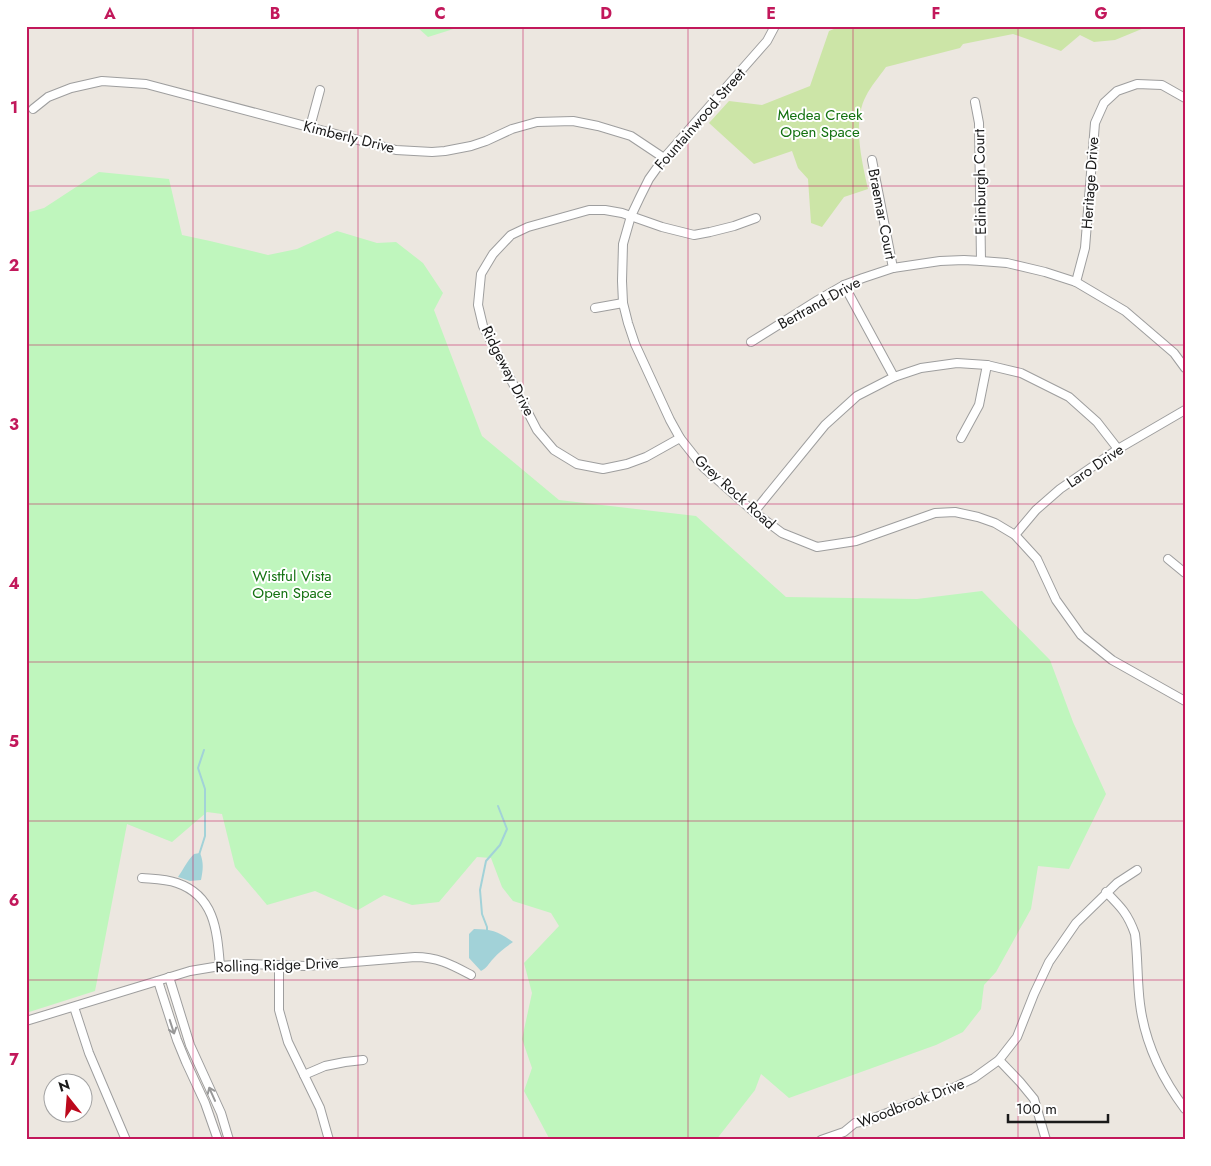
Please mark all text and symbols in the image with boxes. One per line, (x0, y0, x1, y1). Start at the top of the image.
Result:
text: A (103, 2, 116, 25)
text: B (270, 2, 280, 25)
text: C (434, 2, 446, 25)
text: D (600, 2, 612, 25)
text: E (766, 2, 776, 25)
text: F (932, 2, 940, 25)
text: G (1094, 2, 1108, 25)
street label: Fountainwood Street (649, 63, 751, 175)
text: 1 (10, 96, 18, 119)
park label: Medea Creek Open Space (777, 104, 863, 143)
street label: Kimberly Drive (301, 115, 397, 159)
street label: Edinburgh Court (968, 128, 992, 235)
street label: Heritage Drive (1076, 136, 1104, 230)
street label: Braemar Court (862, 167, 902, 262)
text: 2 (9, 254, 19, 277)
street label: Bertrand Drive (774, 271, 865, 335)
street label: Ridgeway Drive (476, 322, 540, 420)
text: 3 (9, 413, 19, 436)
street label: Laro Drive (1062, 439, 1128, 493)
street label: Grey Rock Road (690, 450, 780, 534)
park label: Wistful Vista Open Space (252, 565, 332, 604)
text: 4 (8, 572, 20, 595)
text: 5 (9, 730, 19, 753)
text: 6 (9, 889, 19, 912)
street label: Rolling Ridge Drive (215, 952, 339, 978)
one-way arrow (168, 1019, 178, 1035)
text: 7 (9, 1048, 19, 1071)
street label: Woodbrook Drive (854, 1072, 968, 1133)
north arrow (42, 1074, 92, 1124)
text: N (56, 1074, 72, 1097)
one-way arrow (207, 1087, 216, 1102)
scale bar (1008, 1091, 1108, 1123)
text: 100 m (1016, 1098, 1057, 1120)

